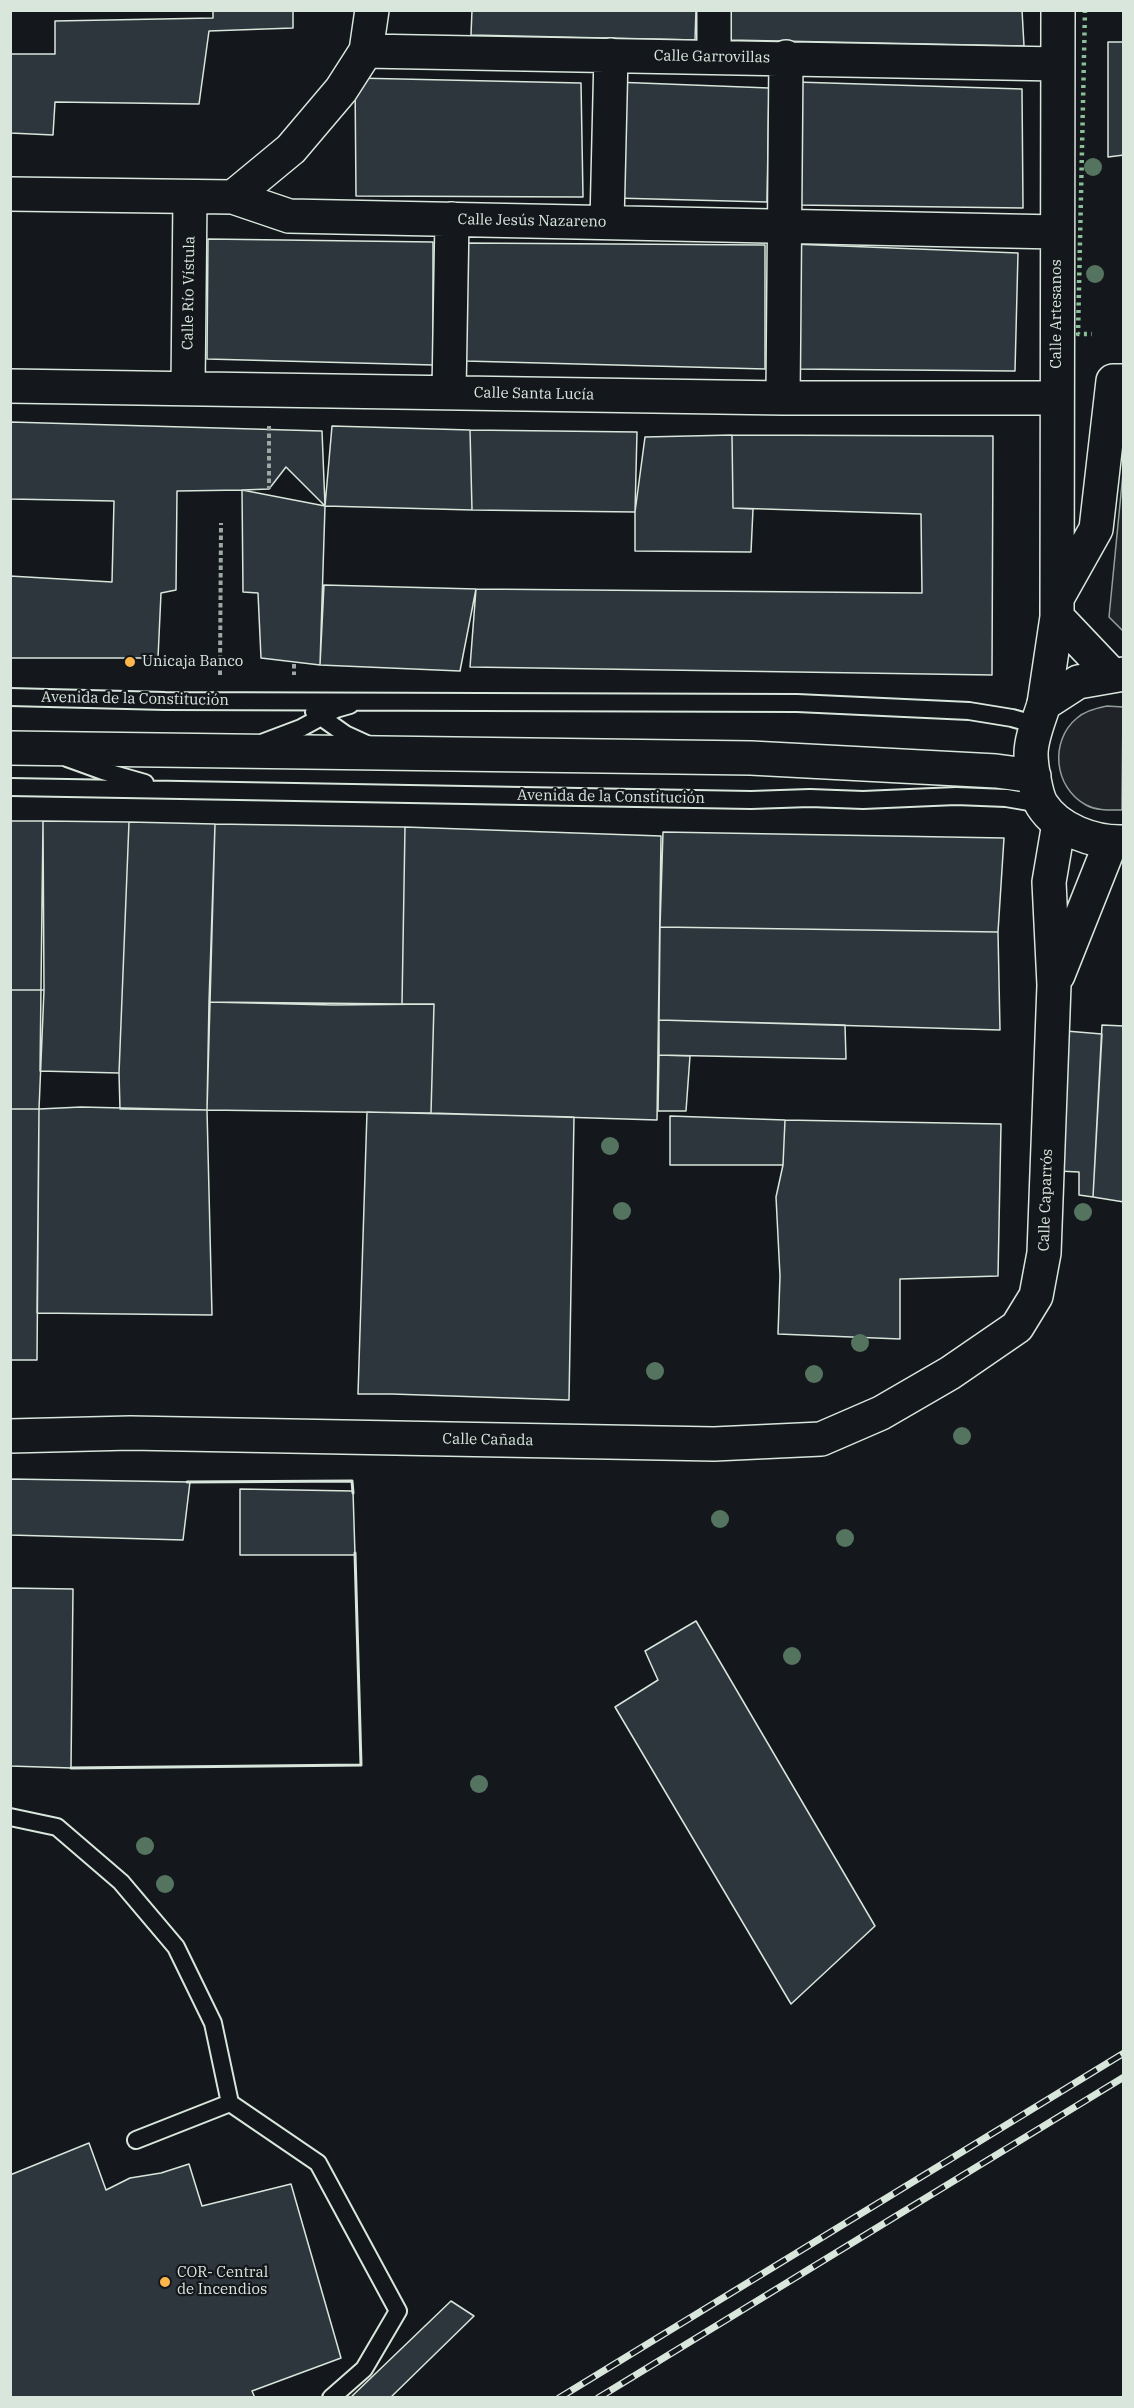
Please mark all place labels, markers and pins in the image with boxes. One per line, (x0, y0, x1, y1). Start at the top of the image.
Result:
place label: Unicaja Banco (142, 653, 243, 671)
marker: Unicaja Banco (123, 655, 137, 669)
place label: COR- Central de Incendios (177, 2264, 268, 2299)
marker: COR- Central de Incendios (158, 2275, 172, 2289)

